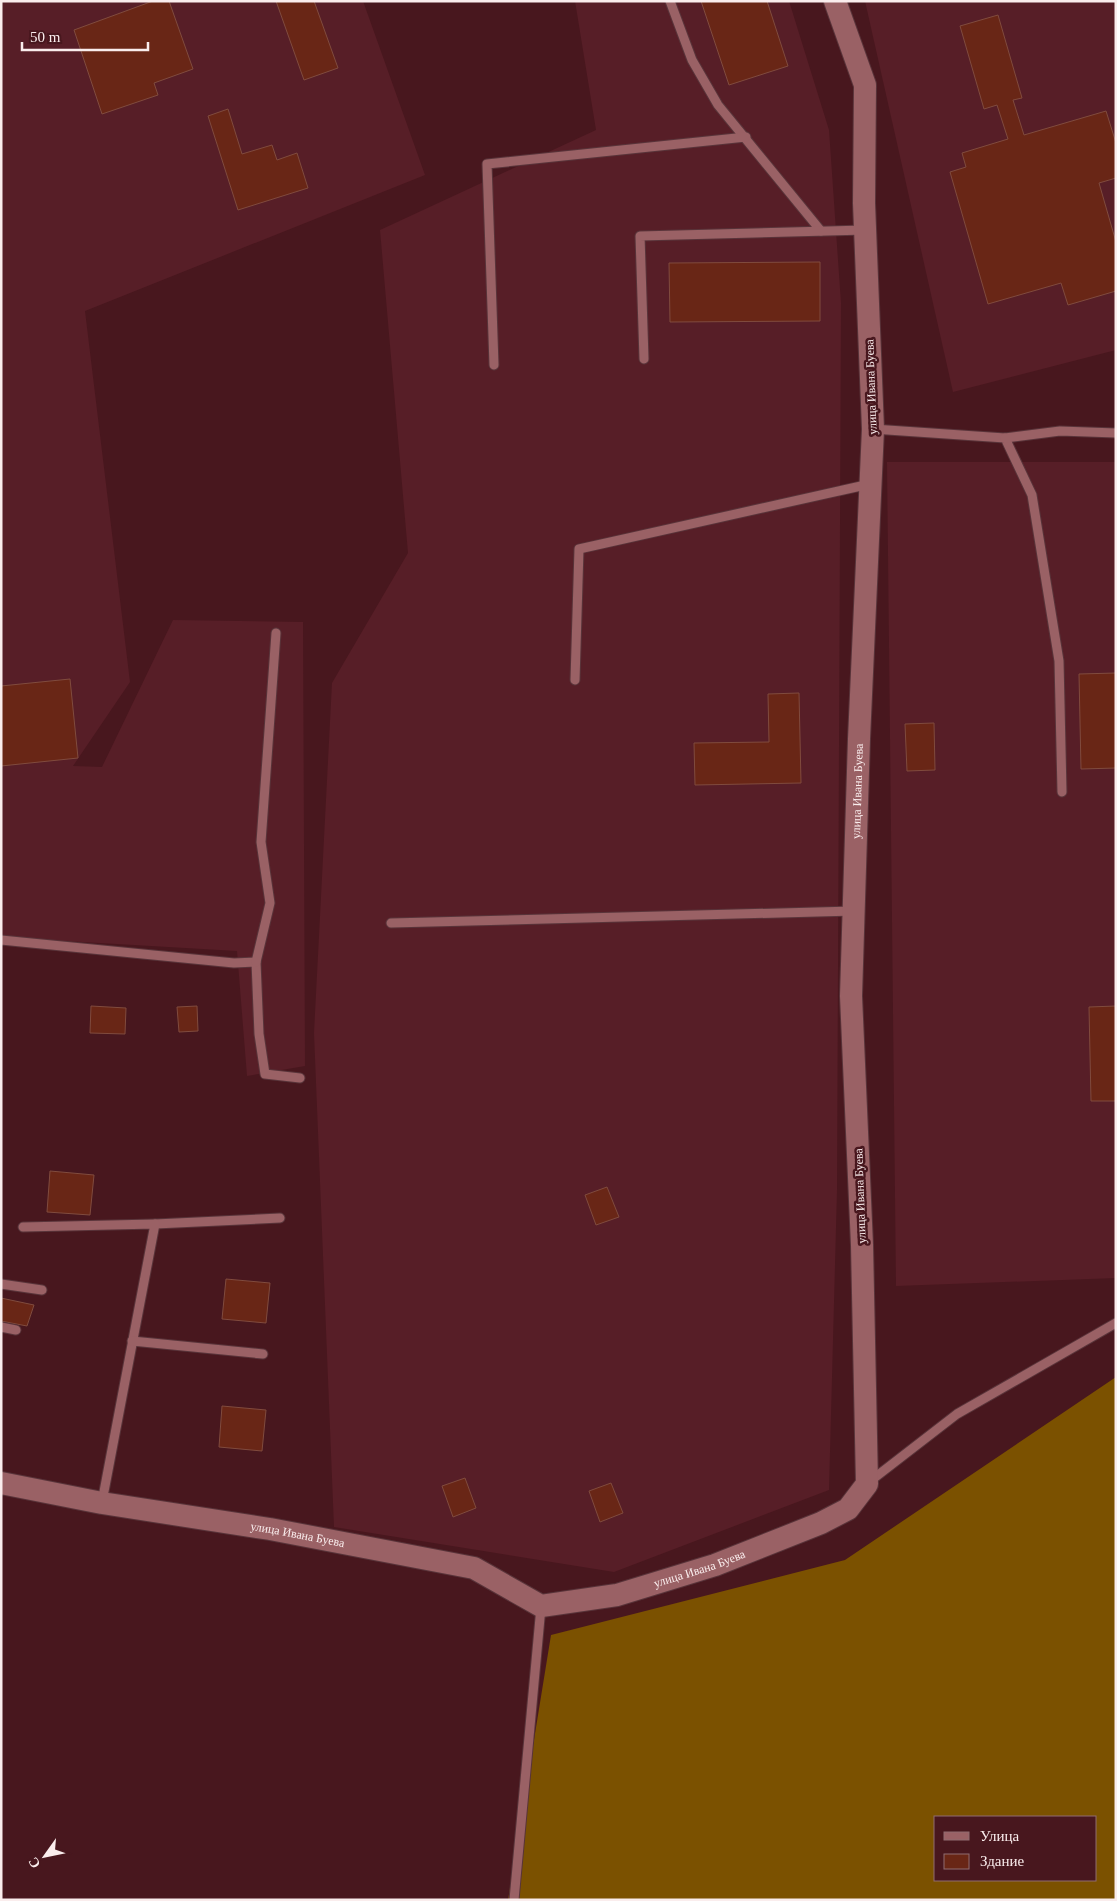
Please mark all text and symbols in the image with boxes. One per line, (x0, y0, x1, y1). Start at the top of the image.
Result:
scale bar (22, 20, 149, 52)
text: 50 m (30, 29, 61, 45)
street label: улица Ивана Буева (862, 338, 880, 435)
street label: улица Ивана Буева (849, 743, 866, 839)
street label: улица Ивана Буева (851, 1147, 869, 1244)
street label: улица Ивана Буева (249, 1519, 346, 1550)
street label: улица Ивана Буева (652, 1547, 748, 1590)
legend (934, 1816, 1097, 1881)
text: Улица (980, 1828, 1019, 1844)
north arrow (20, 1831, 70, 1881)
text: Здание (980, 1853, 1024, 1869)
text: С (25, 1854, 44, 1871)

